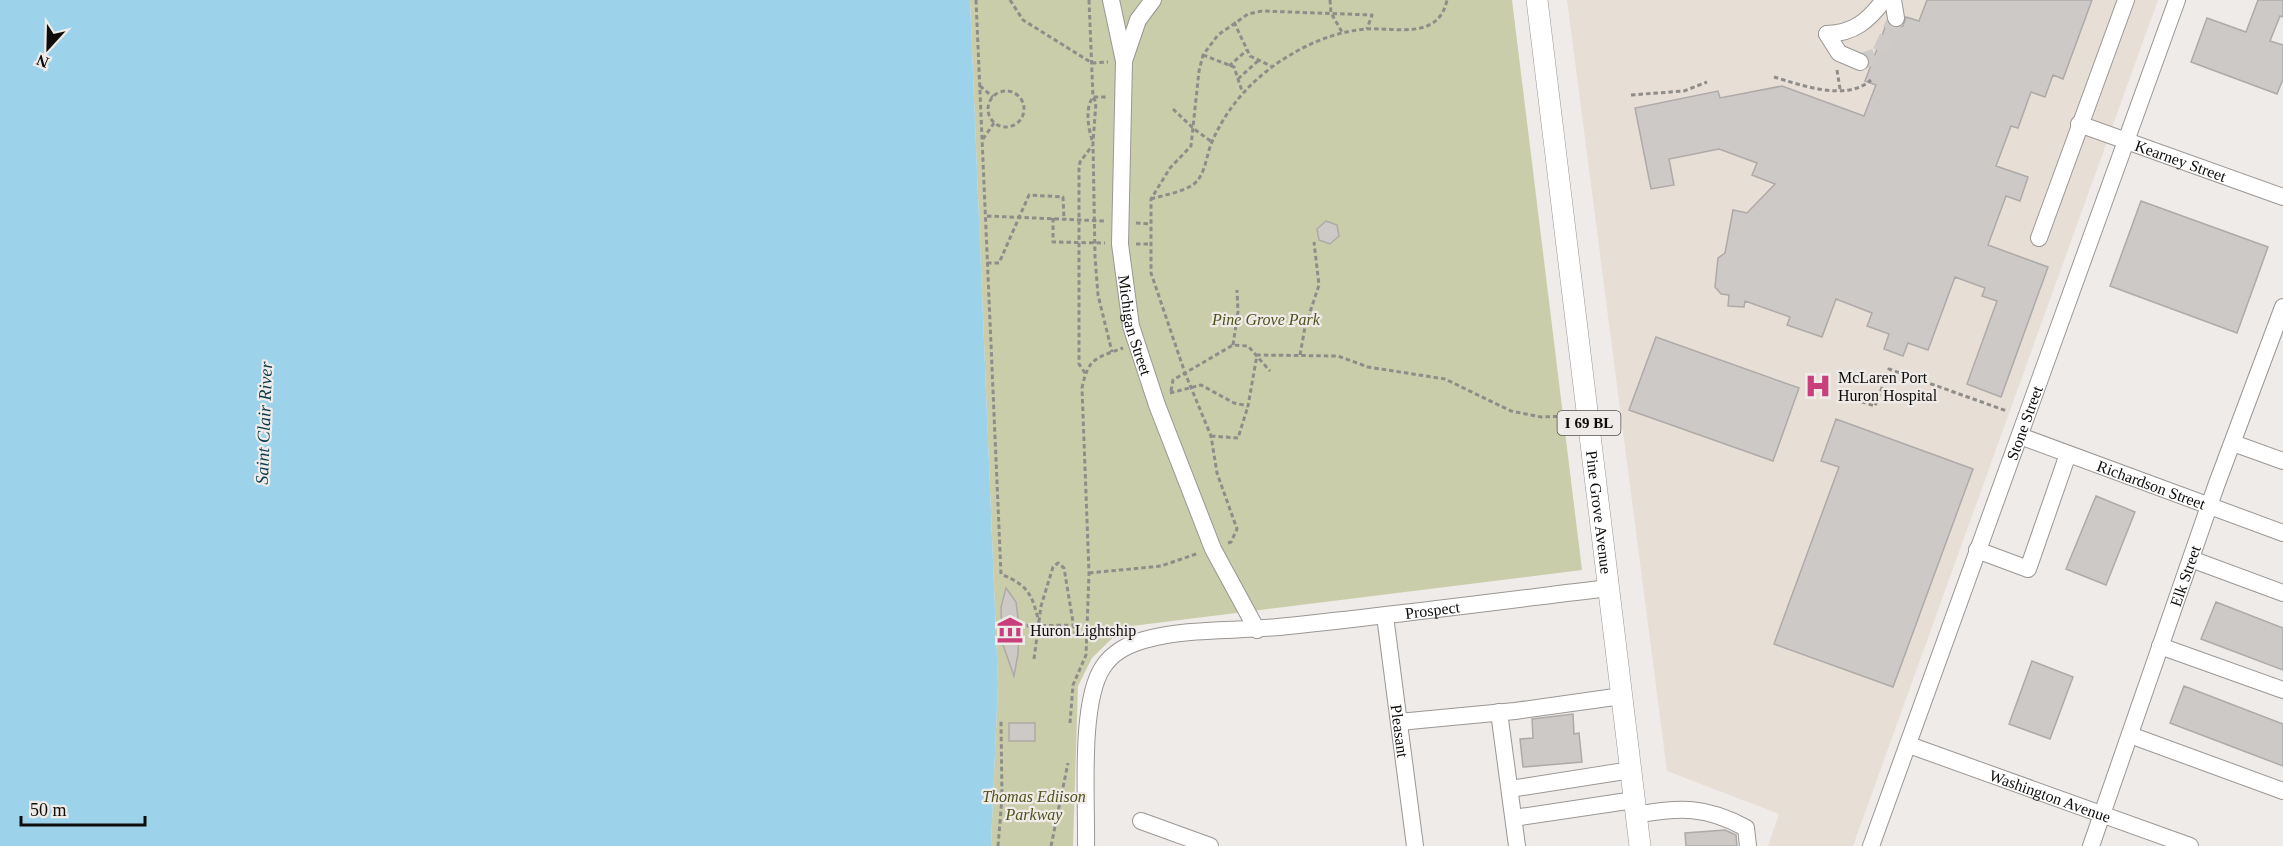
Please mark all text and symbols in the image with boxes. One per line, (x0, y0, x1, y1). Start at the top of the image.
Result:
north arrow (18, 18, 78, 78)
text: N (34, 51, 51, 71)
street label: Kearney Street (2133, 137, 2229, 185)
street label: Michigan Street (1115, 274, 1155, 378)
park label: Pine Grove Park (1211, 311, 1321, 328)
water label: Saint Clair River (252, 360, 276, 485)
place label: McLaren Port Huron Hospital (1838, 369, 1938, 405)
hospital icon: McLaren Port Huron Hospital (1803, 371, 1833, 401)
street label: Stone Street (2003, 383, 2046, 462)
road number: I 69 BL (1558, 411, 1620, 435)
street label: Pine Grove Avenue (1583, 450, 1615, 575)
street label: Richardson Street (2095, 457, 2208, 513)
street label: Elk Street (2167, 543, 2204, 609)
street label: Prospect (1404, 598, 1461, 622)
museum icon: Huron Lightship (995, 615, 1025, 645)
place label: Huron Lightship (1030, 622, 1136, 640)
street label: Pleasant (1388, 704, 1411, 759)
street label: Washington Avenue (1987, 767, 2113, 826)
park label: Thomas Ediison Parkway (982, 788, 1086, 824)
scale bar (21, 789, 146, 827)
text: 50 m (30, 800, 67, 820)

